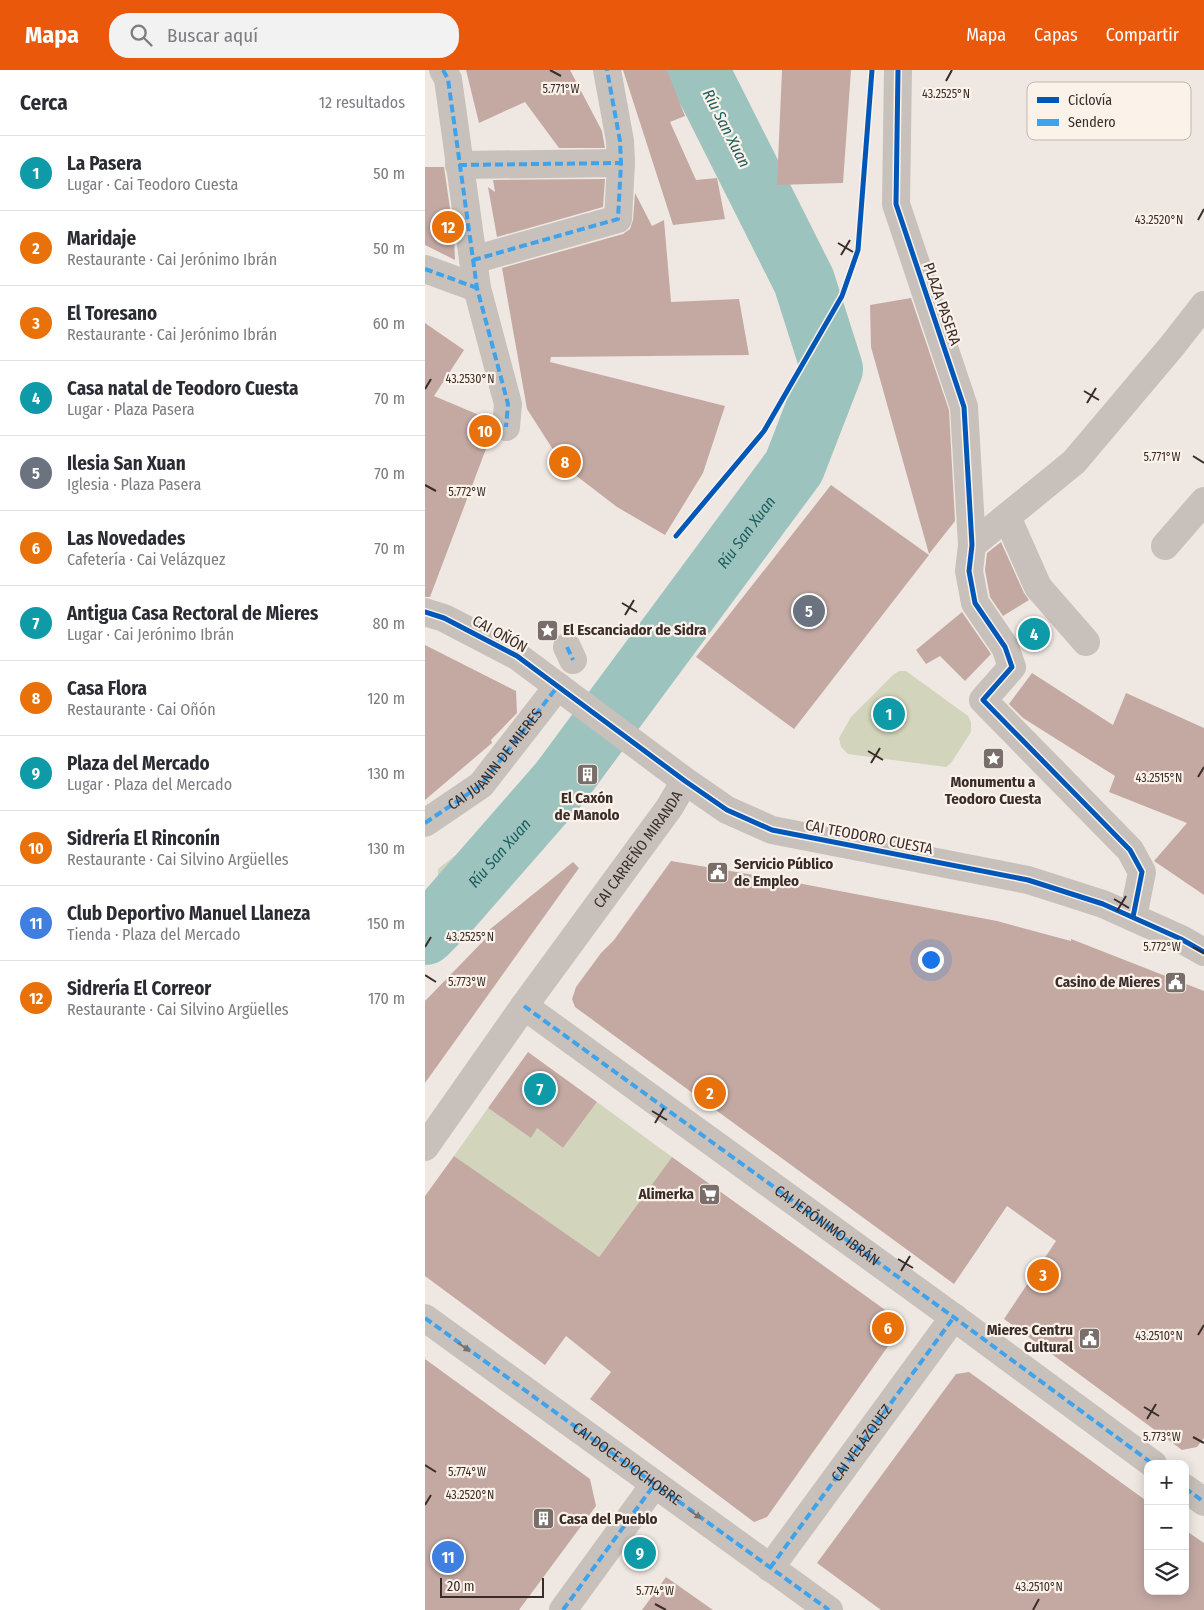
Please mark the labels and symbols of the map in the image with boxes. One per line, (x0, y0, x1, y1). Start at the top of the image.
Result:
text: 5.771°W (543, 82, 579, 96)
legend (1027, 82, 1191, 140)
water label: Ríu San Xuan (699, 86, 754, 171)
text: 43.2525°N (922, 87, 970, 101)
text: Ciclovía (1068, 92, 1112, 109)
text: Sendero (1068, 114, 1116, 131)
pin: 12 (432, 208, 464, 246)
text: 43.2520°N (1135, 213, 1183, 227)
street label: PLAZA PASERA (919, 260, 965, 348)
text: 43.2530°N (446, 372, 494, 386)
pin: 10 (469, 412, 501, 450)
pin: 8 (549, 443, 581, 481)
text: 5.771°W (1144, 450, 1180, 464)
text: 5.772°W (448, 485, 486, 499)
water label: Ríu San Xuan (713, 492, 779, 572)
pin: 5 (793, 592, 825, 630)
street label: CAI OÑÓN (469, 612, 531, 656)
pin: 4 (1018, 615, 1050, 653)
place icon: El Escanciador de Sidra (535, 618, 559, 642)
place label: El Escanciador de Sidra (563, 621, 707, 639)
pin: 1 (873, 695, 905, 733)
street label: CAI JUANIN DE MIERES (444, 705, 546, 814)
place icon: Monumentu a Teodoro Cuesta (981, 747, 1005, 771)
building icon: El Caxón de Manolo (575, 763, 599, 787)
text: 43.2515°N (1136, 771, 1182, 785)
place label: Monumentu a Teodoro Cuesta (945, 773, 1042, 808)
street label: CAI CARREÑO MIRANDA (590, 787, 686, 912)
place label: El Caxón de Manolo (554, 789, 620, 824)
water label: Ríu San Xuan (464, 815, 535, 891)
street label: CAI TEODORO CUESTA (804, 816, 934, 858)
place label: Servicio Público de Empleo (734, 855, 833, 890)
public building icon: Servicio Público de Empleo (706, 861, 730, 885)
text: 43.2525°N (446, 930, 494, 944)
text: 5.772°W (1143, 940, 1181, 954)
your location (918, 947, 944, 973)
public building icon: Casino de Mieres (1164, 970, 1188, 994)
place label: Casino de Mieres (1055, 973, 1160, 991)
text: 5.773°W (448, 975, 486, 989)
pin: 7 (524, 1070, 556, 1108)
pin: 2 (694, 1074, 726, 1112)
street label: CAI JERÓNIMO IBRÁN (771, 1181, 883, 1269)
supermarket icon: Alimerka (698, 1182, 722, 1206)
place label: Alimerka (637, 1185, 695, 1203)
pin: 3 (1027, 1256, 1059, 1294)
pin: 6 (872, 1309, 904, 1347)
place label: Mieres Centru Cultural (987, 1321, 1074, 1356)
public building icon: Mieres Centru Cultural (1077, 1327, 1101, 1351)
text: 43.2510°N (1135, 1329, 1183, 1343)
one-way arrow (457, 1342, 471, 1352)
street label: CAI VELÁZQUEZ (827, 1401, 896, 1485)
street label: CAI DOCE D'OCHOBRE (569, 1418, 685, 1509)
text: 5.773°W (1143, 1430, 1181, 1444)
text: 5.774°W (448, 1465, 486, 1479)
text: 43.2520°N (446, 1488, 494, 1502)
building icon: Casa del Pueblo (531, 1507, 555, 1531)
one-way arrow (688, 1509, 702, 1519)
place label: Casa del Pueblo (559, 1510, 658, 1528)
pin: 9 (624, 1534, 656, 1572)
pin: 11 (432, 1538, 464, 1576)
scale bar (440, 1575, 544, 1598)
text: 43.2510°N (1015, 1580, 1063, 1594)
text: 5.774°W (636, 1584, 674, 1598)

